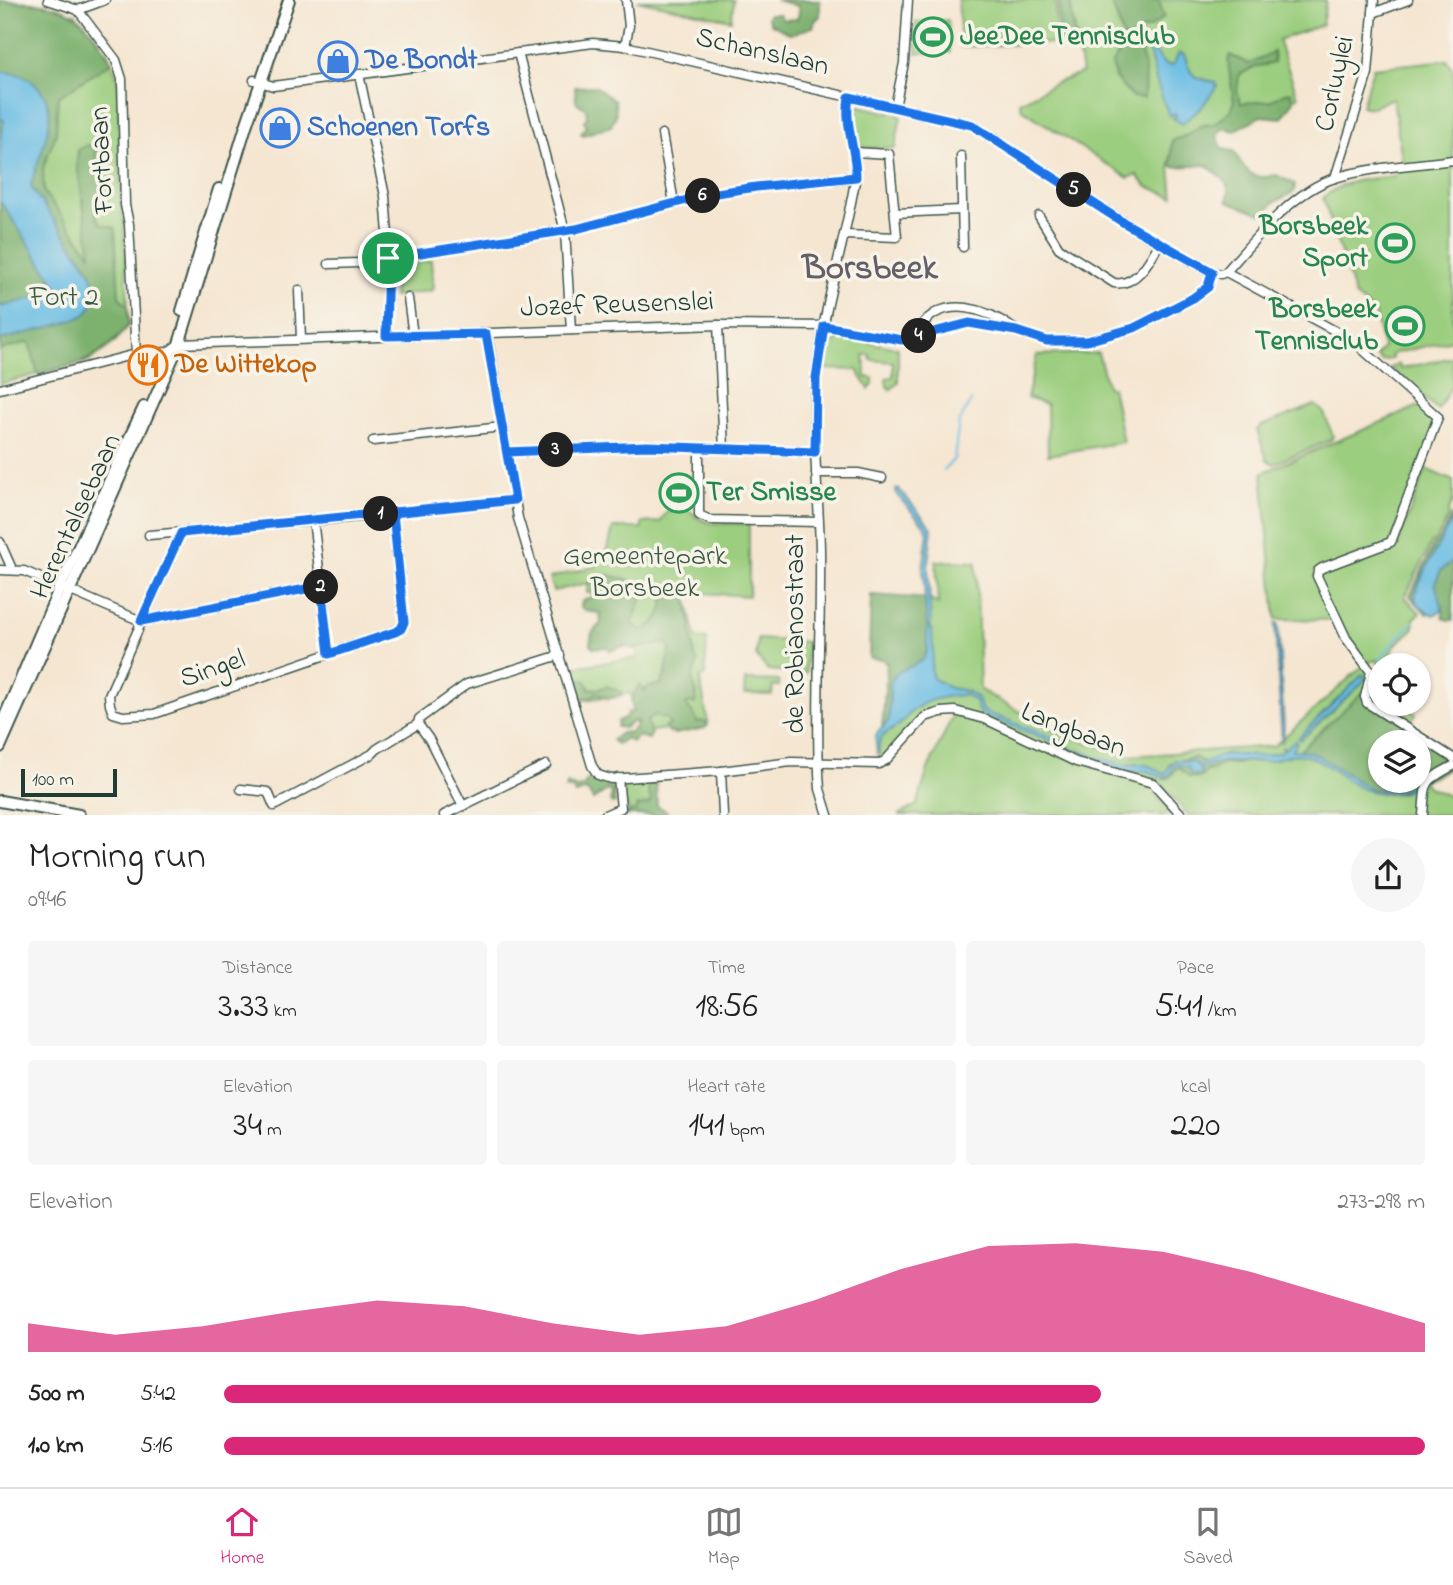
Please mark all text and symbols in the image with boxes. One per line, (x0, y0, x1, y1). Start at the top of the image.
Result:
sports icon: JeeDee Tennisclub (912, 16, 954, 58)
place label: JeeDee Tennisclub (960, 17, 1175, 58)
street label: Schanslaan (691, 18, 833, 88)
street label: Corluylei (1305, 32, 1367, 136)
shop icon: De Bondt (317, 40, 359, 82)
place label: De Bondt (363, 41, 478, 82)
street label: Fortbaan (80, 105, 126, 216)
shop icon: Schoenen Torfs (259, 107, 301, 149)
place label: Schoenen Torfs (307, 108, 490, 149)
pin: 5 (1056, 172, 1092, 208)
text: 5 (1068, 176, 1079, 203)
pin: 6 (686, 178, 720, 214)
text: 6 (698, 182, 707, 209)
place label: Borsbeek Sport (1258, 207, 1369, 280)
sports icon: Borsbeek Sport (1374, 222, 1416, 264)
pin (358, 228, 418, 288)
icon: arrive (369, 239, 407, 277)
district label: Borsbeek (800, 244, 938, 295)
park label: Fort 2 (28, 278, 99, 319)
street label: Jozef Reusenslei (520, 282, 714, 330)
place label: Borsbeek Tennisclub (1255, 290, 1379, 363)
sports icon: Borsbeek Tennisclub (1384, 305, 1426, 347)
pin: 4 (902, 318, 936, 354)
text: 4 (915, 322, 922, 349)
restaurant icon: De Wittekop (127, 344, 169, 386)
place label: De Wittekop (173, 345, 317, 386)
street label: Herentalsebaan (21, 427, 133, 607)
pin: 3 (538, 433, 574, 468)
text: 3 (552, 436, 559, 463)
sports icon: Ter Smisse (658, 472, 700, 514)
place label: Ter Smisse (706, 473, 838, 514)
pin: 1 (364, 496, 398, 532)
text: 1 (377, 500, 384, 527)
street label: de Robianostraat (776, 534, 817, 734)
park label: Gemeentepark Borsbeek (563, 537, 728, 610)
pin: 2 (304, 570, 338, 604)
text: 2 (316, 573, 325, 600)
street label: Singel (175, 640, 251, 700)
map controls (1368, 653, 1431, 793)
button: locate (1368, 653, 1431, 716)
street label: Langbaan (1014, 692, 1132, 770)
button: layers (1368, 730, 1431, 793)
scale bar (21, 766, 117, 798)
text: 100 m (32, 767, 74, 794)
text: Morning run (28, 830, 206, 886)
button: share (1351, 838, 1425, 912)
text: 09:46 (28, 884, 66, 917)
text: Distance (223, 955, 293, 982)
text: Time (708, 955, 745, 982)
text: Pace (1177, 955, 1214, 982)
text: 3.33 (218, 982, 269, 1033)
text: 18:56 (695, 982, 758, 1033)
text: 5:41 (1154, 982, 1203, 1033)
text: km (269, 998, 297, 1025)
text: /km (1203, 998, 1237, 1025)
text: Elevation (223, 1074, 292, 1101)
text: Heart rate (688, 1074, 765, 1101)
text: kcal (1180, 1074, 1211, 1101)
text: 34 (233, 1101, 262, 1152)
text: 141 (688, 1101, 725, 1152)
text: 220 (1171, 1101, 1220, 1152)
text: m (262, 1117, 282, 1144)
text: bpm (725, 1117, 765, 1144)
text: Elevation (28, 1186, 113, 1219)
text: 273–298 m (1337, 1186, 1425, 1219)
text: 500 m (28, 1378, 85, 1411)
text: 5:42 (140, 1378, 176, 1411)
text: 1.0 km (28, 1430, 84, 1463)
text: 5:16 (140, 1430, 173, 1463)
tab: Home (220, 1503, 264, 1572)
tab: Map (705, 1503, 743, 1572)
tab: Saved (1183, 1503, 1233, 1572)

